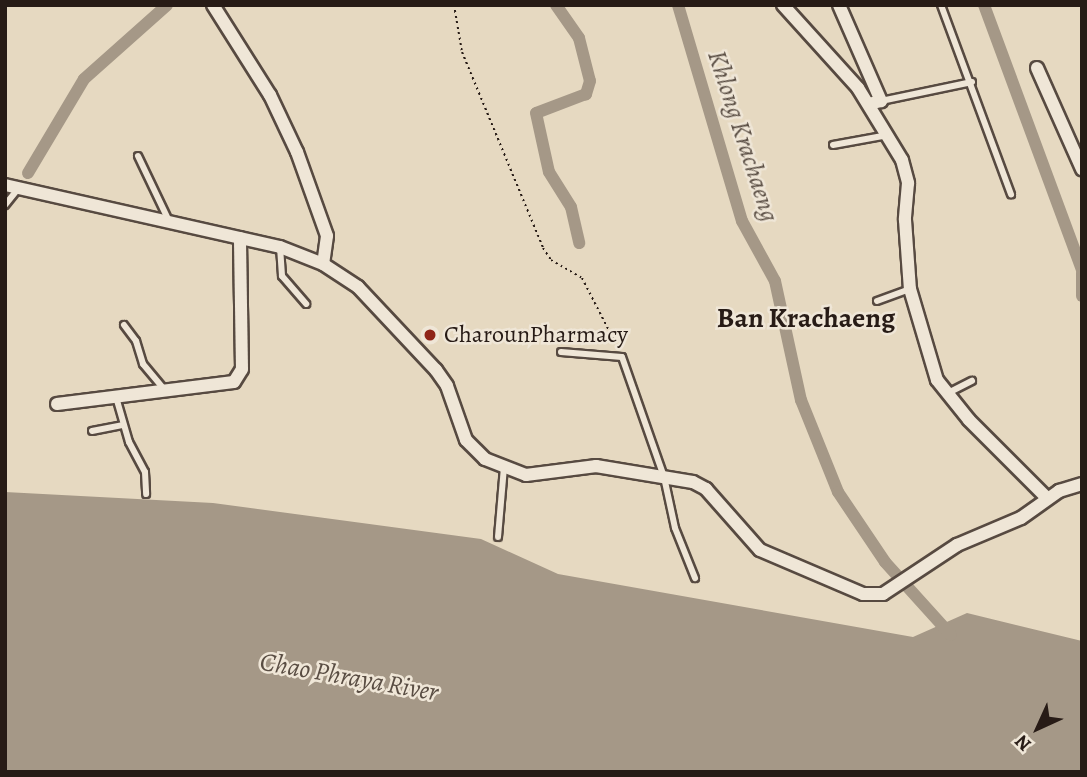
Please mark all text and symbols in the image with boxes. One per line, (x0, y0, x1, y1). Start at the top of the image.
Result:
water label: Khlong Krachaeng (701, 47, 785, 225)
district label: Ban Krachaeng (717, 301, 895, 335)
place label: CharounPharmacy (444, 321, 628, 349)
marker: CharounPharmacy (422, 327, 438, 343)
water label: Chao Phraya River (257, 646, 441, 708)
north arrow (1003, 693, 1073, 763)
text: N (1009, 729, 1037, 757)

